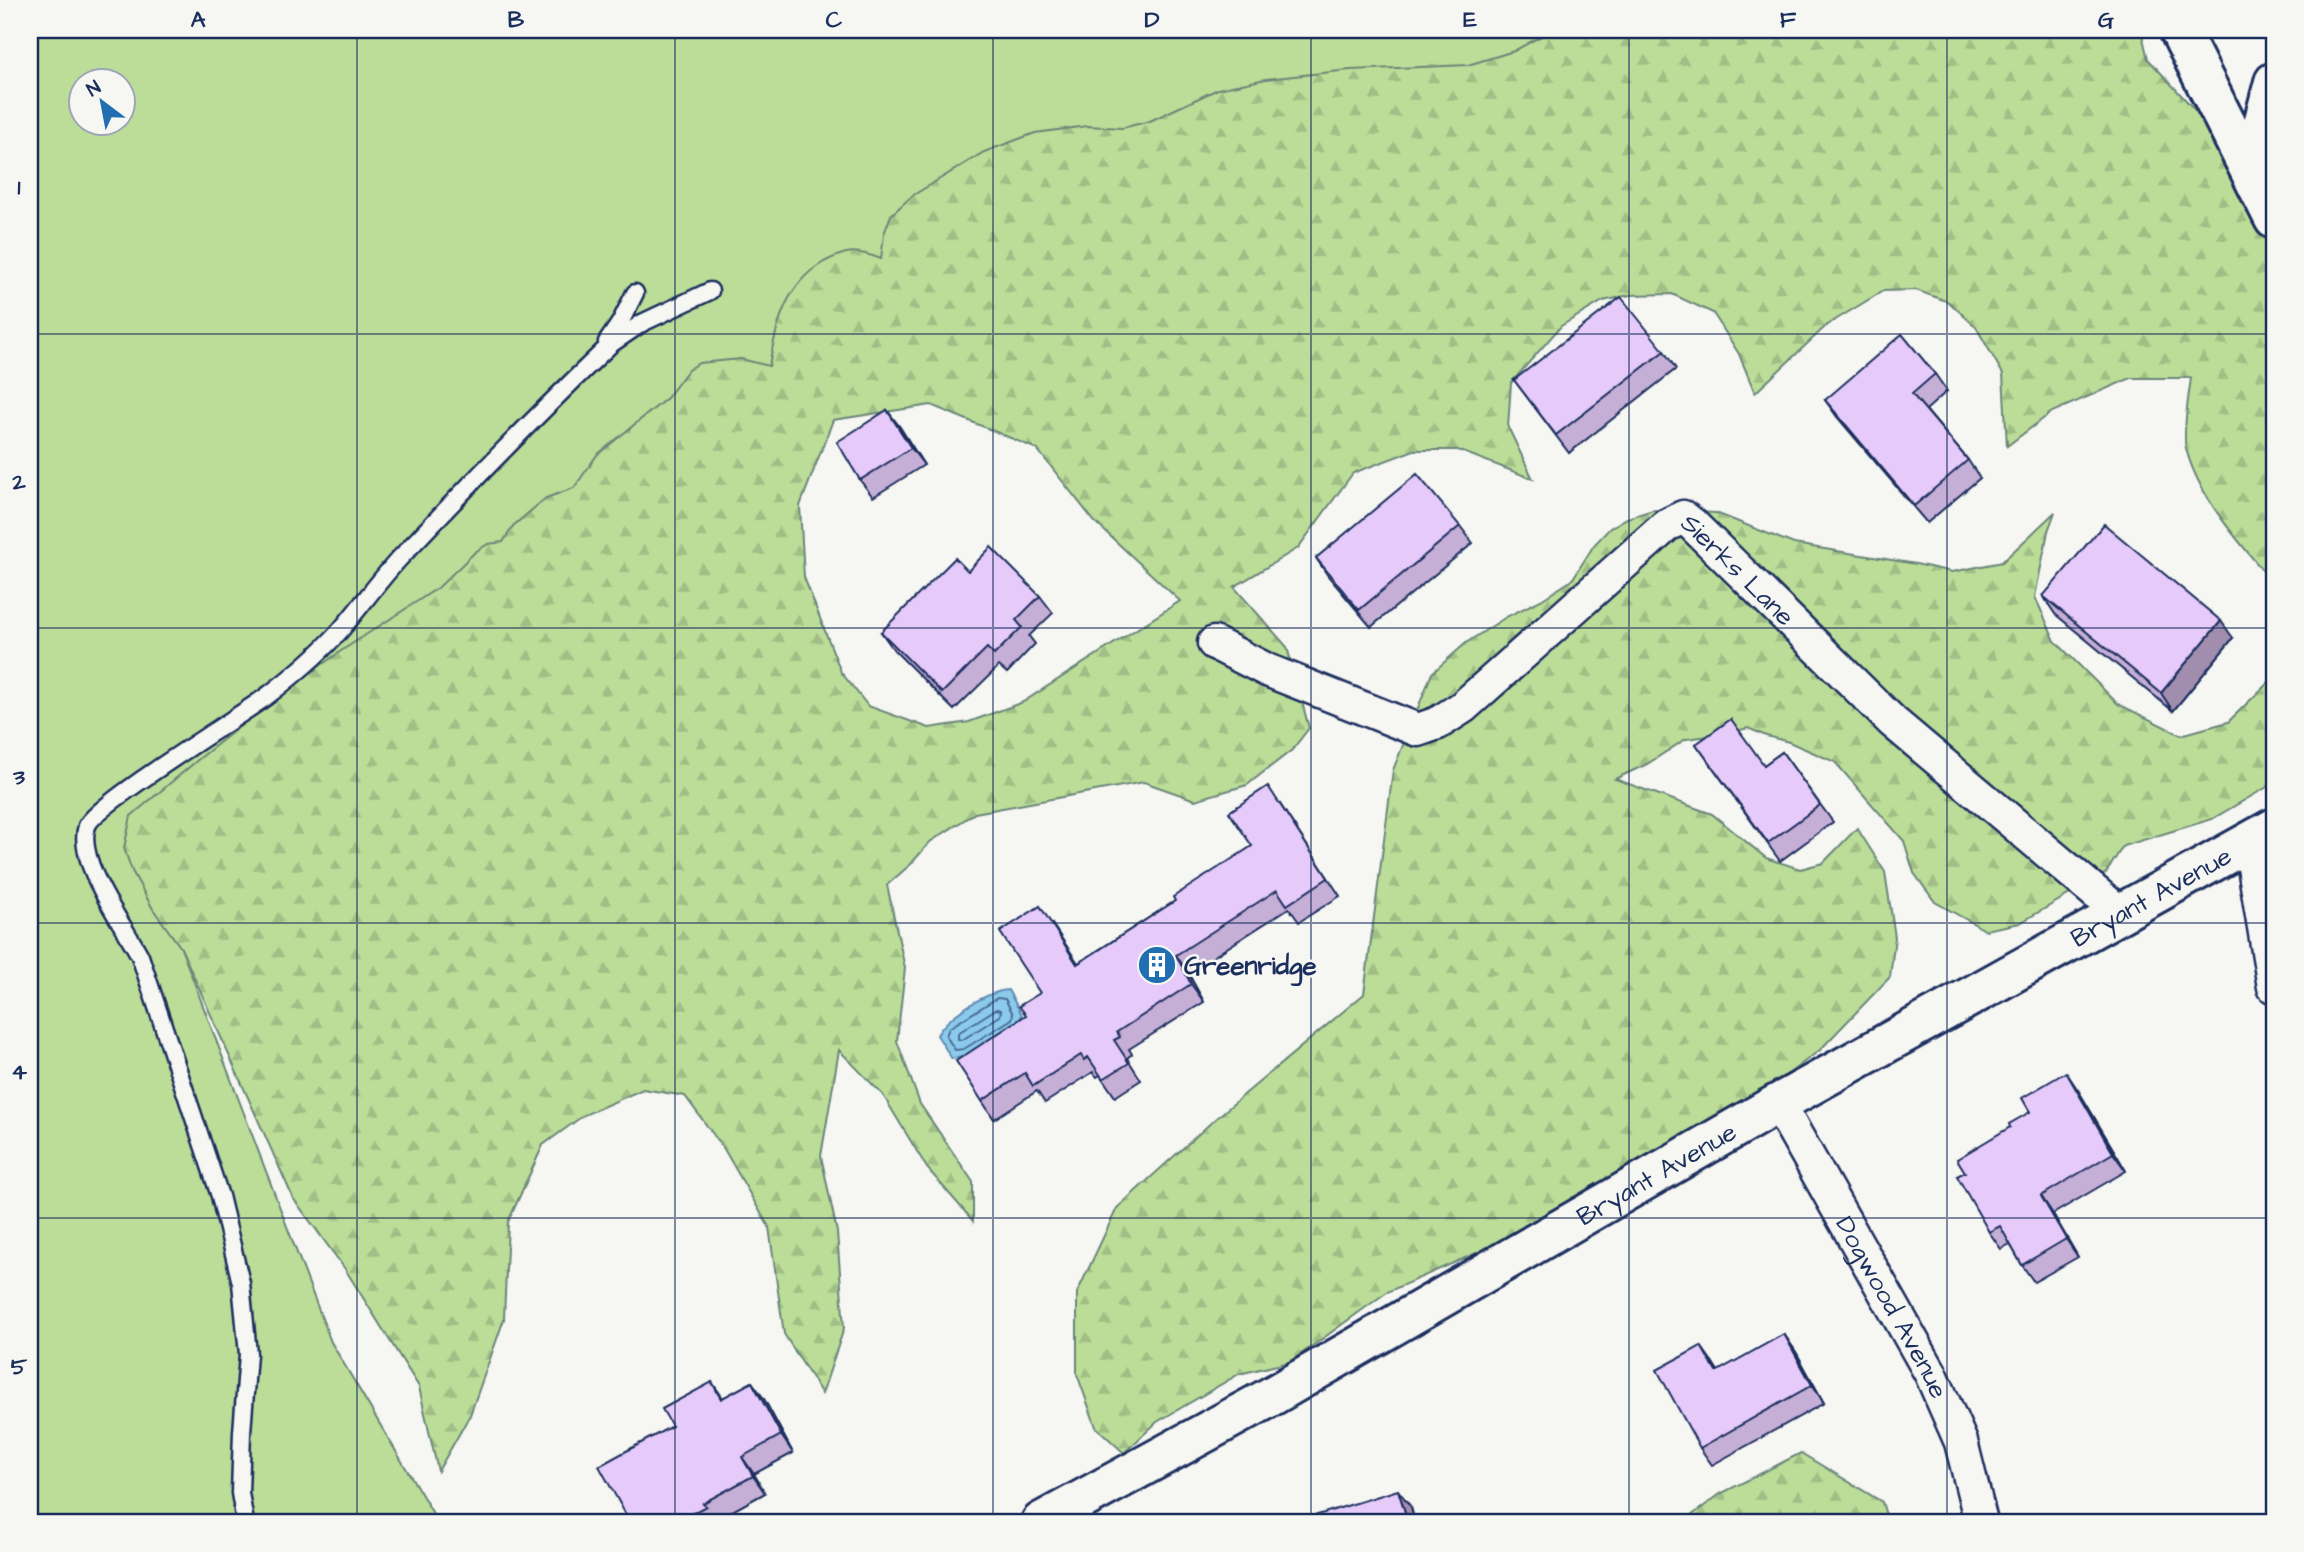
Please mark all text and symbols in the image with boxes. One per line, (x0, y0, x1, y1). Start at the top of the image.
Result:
text: A (191, 4, 206, 36)
text: B (508, 4, 525, 36)
text: C (826, 4, 843, 36)
text: D (1145, 4, 1160, 36)
text: E (1463, 4, 1477, 36)
text: F (1780, 4, 1797, 36)
text: G (2098, 4, 2114, 36)
north arrow (66, 66, 136, 136)
text: N (82, 74, 106, 103)
text: 1 (18, 171, 21, 203)
text: 2 (11, 466, 26, 498)
street label: Sierks Lane (1673, 505, 1802, 634)
text: 3 (12, 761, 25, 793)
street label: Bryant Avenue (2064, 838, 2238, 956)
building icon: Greenridge (1136, 944, 1178, 986)
place label: Greenridge (1184, 948, 1317, 987)
text: 4 (11, 1056, 27, 1088)
street label: Bryant Avenue (1570, 1114, 1743, 1235)
street label: Dogwood Avenue (1826, 1210, 1956, 1404)
text: 5 (11, 1351, 28, 1383)

